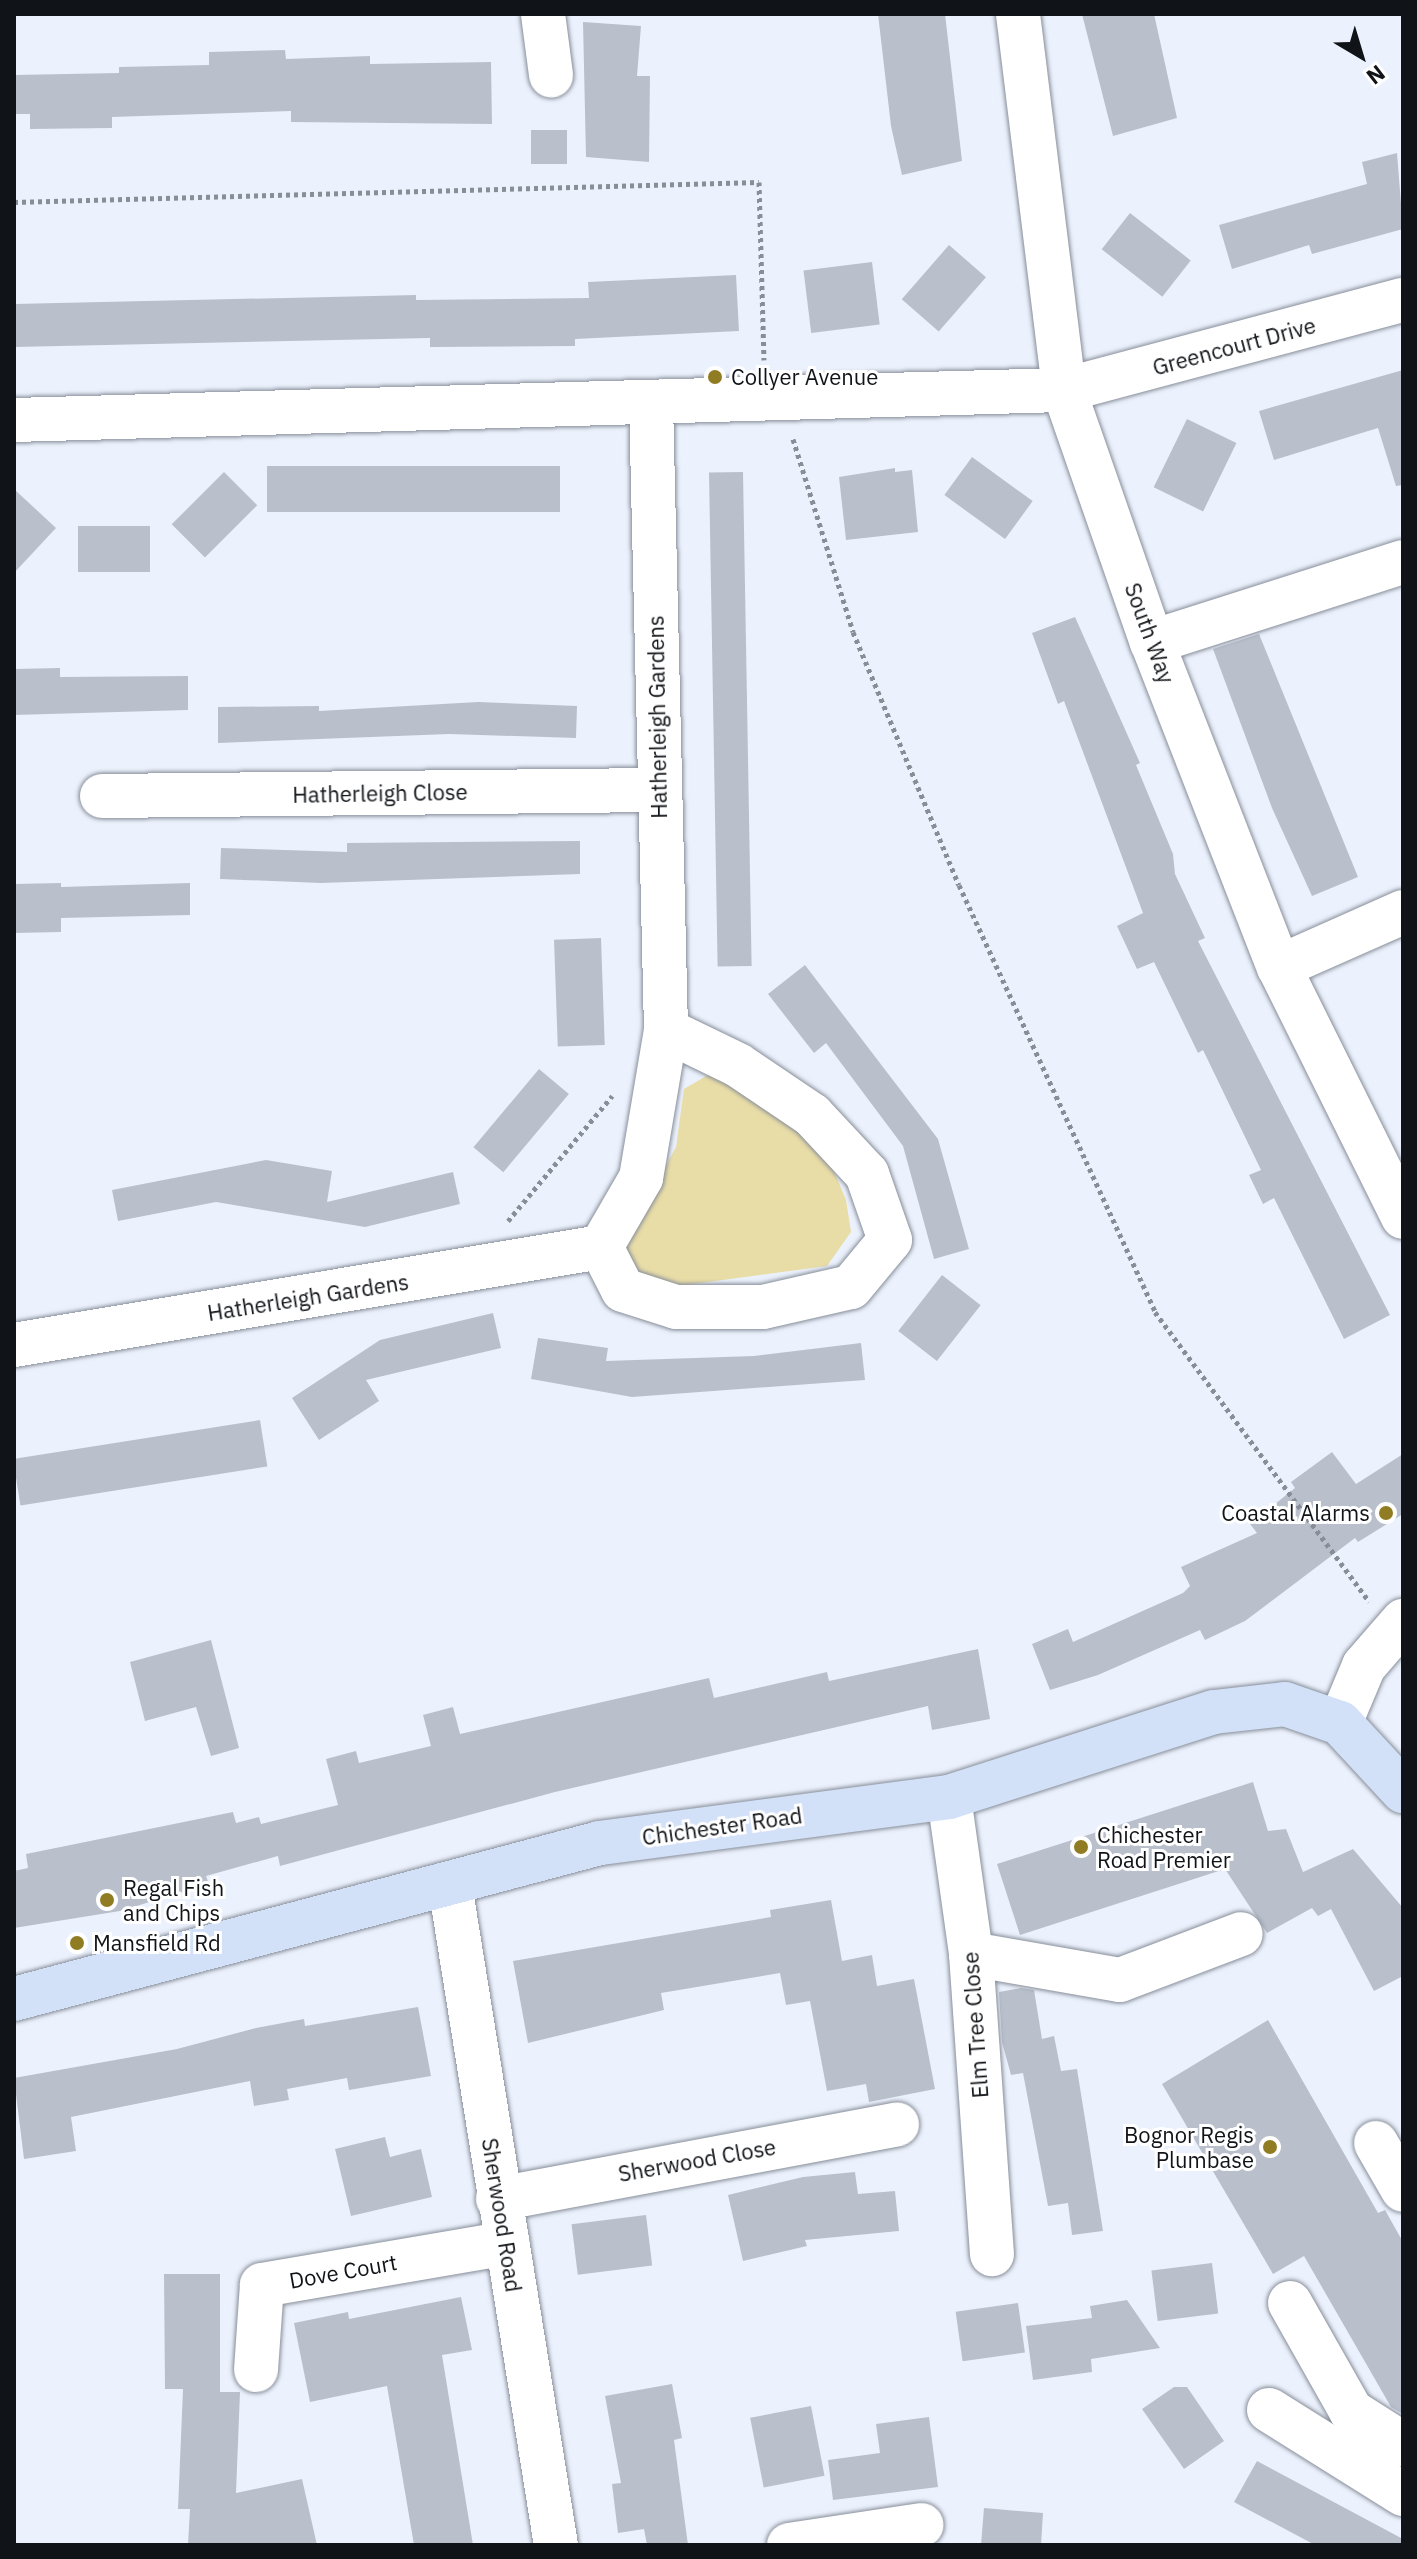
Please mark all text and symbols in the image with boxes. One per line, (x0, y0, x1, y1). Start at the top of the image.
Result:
north arrow (1321, 16, 1401, 96)
text: N (1361, 59, 1391, 92)
street label: Greencourt Drive (1150, 312, 1318, 380)
place label: Collyer Avenue (731, 364, 878, 390)
marker: Collyer Avenue (706, 368, 724, 386)
street label: South Way (1120, 579, 1180, 687)
street label: Hatherleigh Gardens (642, 615, 672, 819)
street label: Hatherleigh Close (292, 778, 468, 808)
street label: Hatherleigh Gardens (205, 1268, 411, 1326)
place label: Coastal Alarms (1221, 1500, 1370, 1526)
marker: Coastal Alarms (1377, 1504, 1395, 1522)
street label: Chichester Road (640, 1802, 804, 1850)
place label: Chichester Road Premier (1097, 1821, 1231, 1872)
marker: Chichester Road Premier (1072, 1838, 1090, 1856)
place label: Regal Fish and Chips (123, 1874, 224, 1926)
marker: Regal Fish and Chips (98, 1891, 116, 1909)
place label: Mansfield Rd (93, 1930, 221, 1956)
marker: Mansfield Rd (68, 1934, 86, 1952)
street label: Elm Tree Close (957, 1951, 993, 2099)
place label: Bognor Regis Plumbase (1124, 2121, 1254, 2172)
street label: Sherwood Close (616, 2133, 778, 2187)
street label: Sherwood Road (477, 2136, 527, 2294)
marker: Bognor Regis Plumbase (1261, 2138, 1279, 2156)
street label: Dove Court (287, 2249, 399, 2293)

